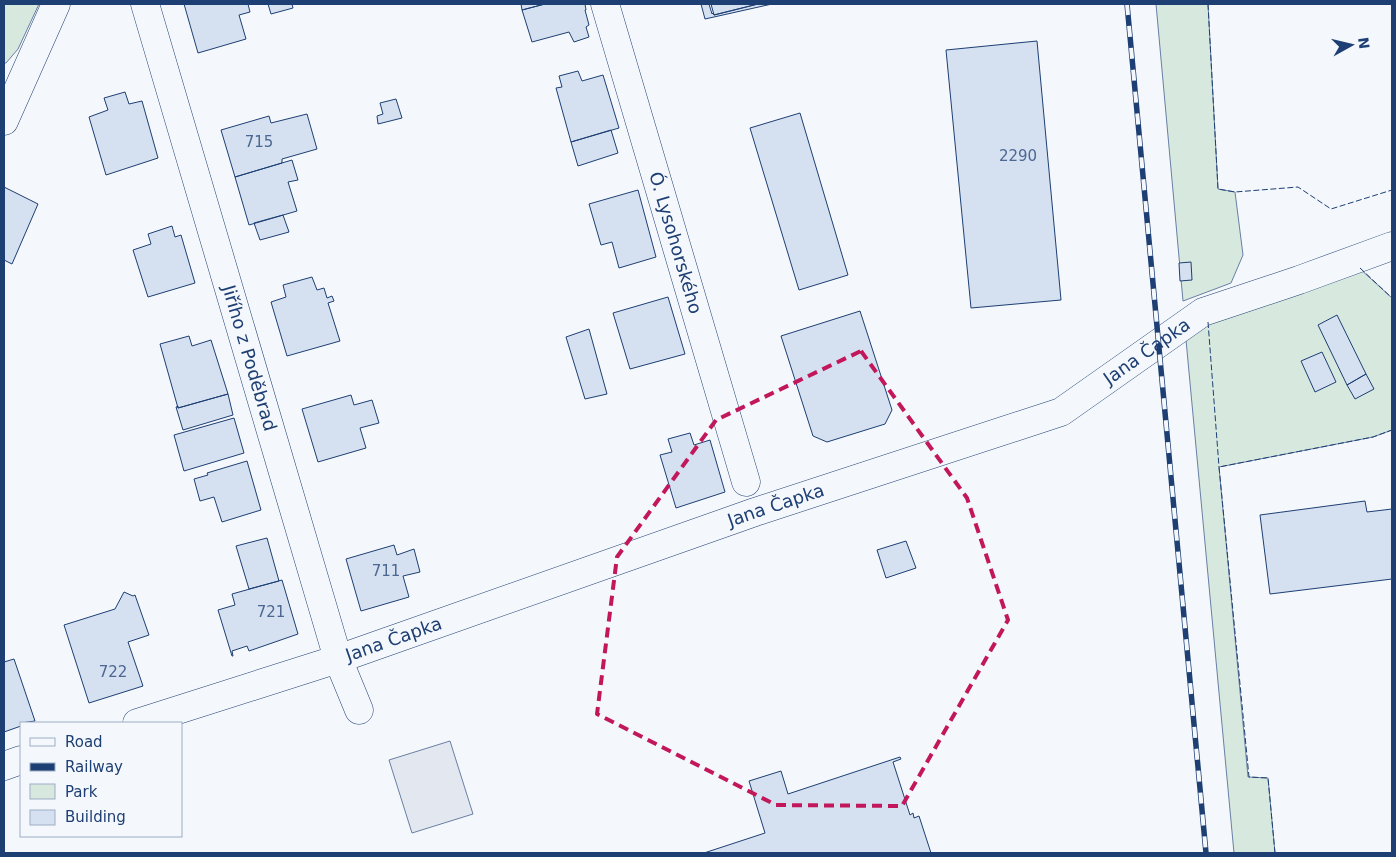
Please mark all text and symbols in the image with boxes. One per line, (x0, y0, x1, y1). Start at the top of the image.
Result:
north arrow (1326, 20, 1376, 70)
text: N (1355, 36, 1373, 50)
house number: 715 (245, 133, 273, 151)
house number: 2290 (999, 147, 1037, 165)
street label: Ó. Lysohorského (645, 169, 707, 316)
street label: Jiřího z Poděbrad (218, 281, 281, 433)
street label: Jana Čapka (1099, 314, 1194, 389)
street label: Jana Čapka (724, 479, 827, 531)
house number: 711 (372, 562, 400, 580)
house number: 721 (257, 603, 285, 621)
street label: Jana Čapka (342, 612, 445, 666)
house number: 722 (99, 663, 127, 681)
legend (20, 722, 182, 837)
text: Road (65, 733, 103, 751)
text: Railway (65, 758, 123, 776)
text: Park (65, 783, 98, 801)
text: Building (65, 808, 126, 826)

